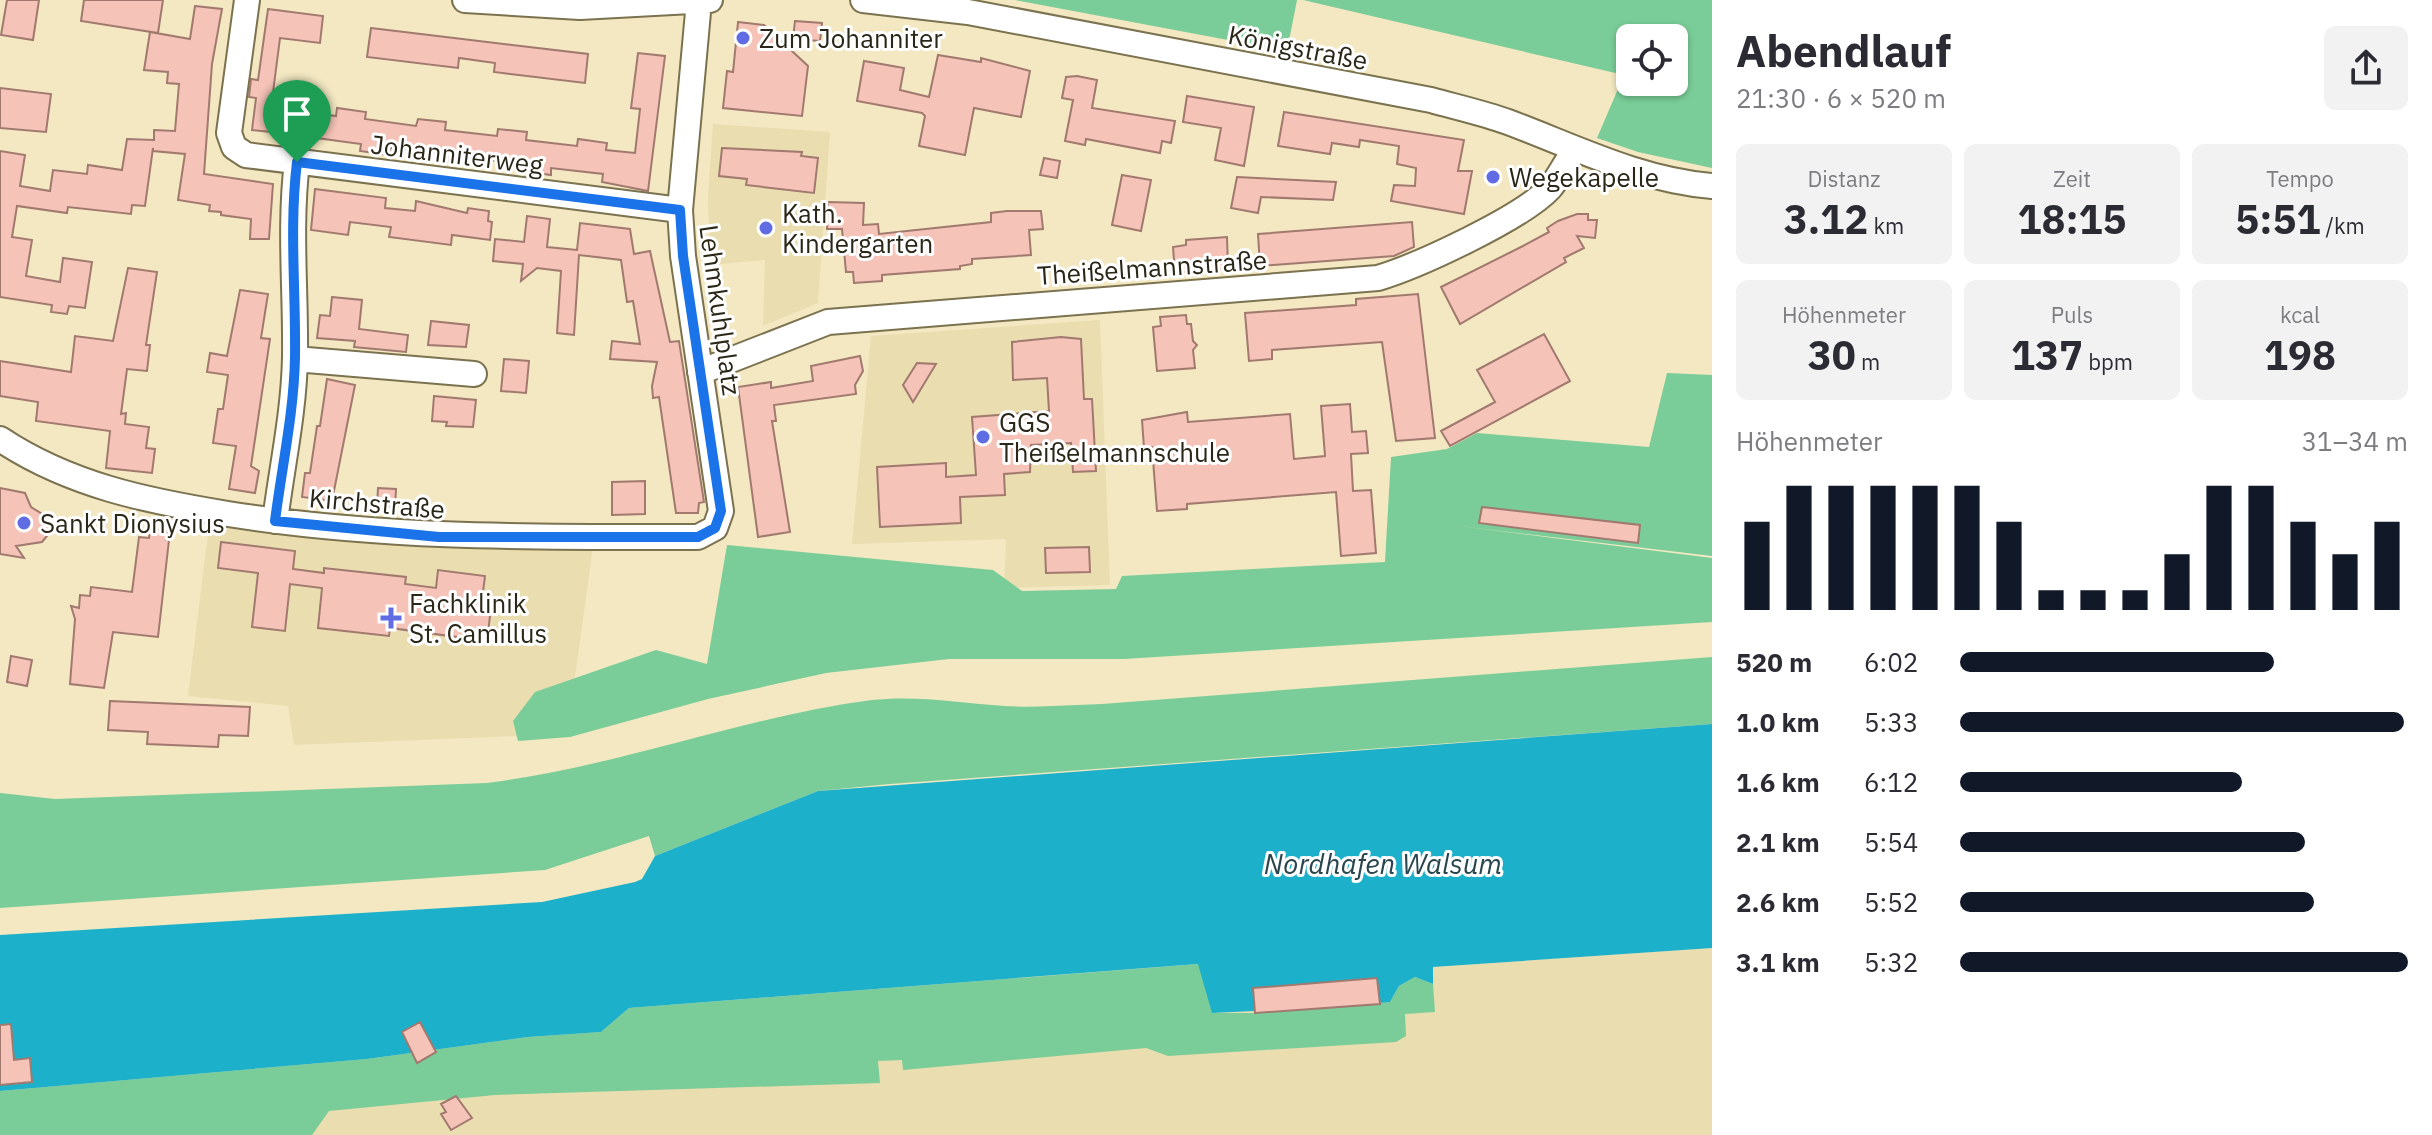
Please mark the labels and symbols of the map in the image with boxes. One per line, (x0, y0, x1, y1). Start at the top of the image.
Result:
street label: Königstraße (1225, 17, 1371, 77)
place label: Zum Johanniter (759, 21, 943, 55)
marker: Zum Johanniter (734, 29, 752, 47)
pin (263, 80, 331, 162)
street label: Johanniterweg (369, 127, 545, 181)
place label: Wegekapelle (1509, 160, 1659, 194)
marker: Wegekapelle (1484, 168, 1502, 186)
place label: Kath. Kindergarten (782, 196, 933, 260)
marker: Kath. Kindergarten (757, 219, 775, 237)
street label: Lehmkuhlplatz (692, 223, 750, 397)
street label: Theißelmannstraße (1036, 242, 1268, 292)
place label: GGS Theißelmannschule (999, 405, 1230, 469)
marker: GGS Theißelmannschule (974, 428, 992, 446)
street label: Kirchstraße (308, 480, 446, 526)
place label: Sankt Dionysius (40, 506, 225, 540)
marker: Sankt Dionysius (15, 514, 33, 532)
place label: Fachklinik St. Camillus (409, 586, 547, 650)
marker: Fachklinik St. Camillus (380, 607, 402, 629)
water label: Nordhafen Walsum (1264, 845, 1502, 882)

